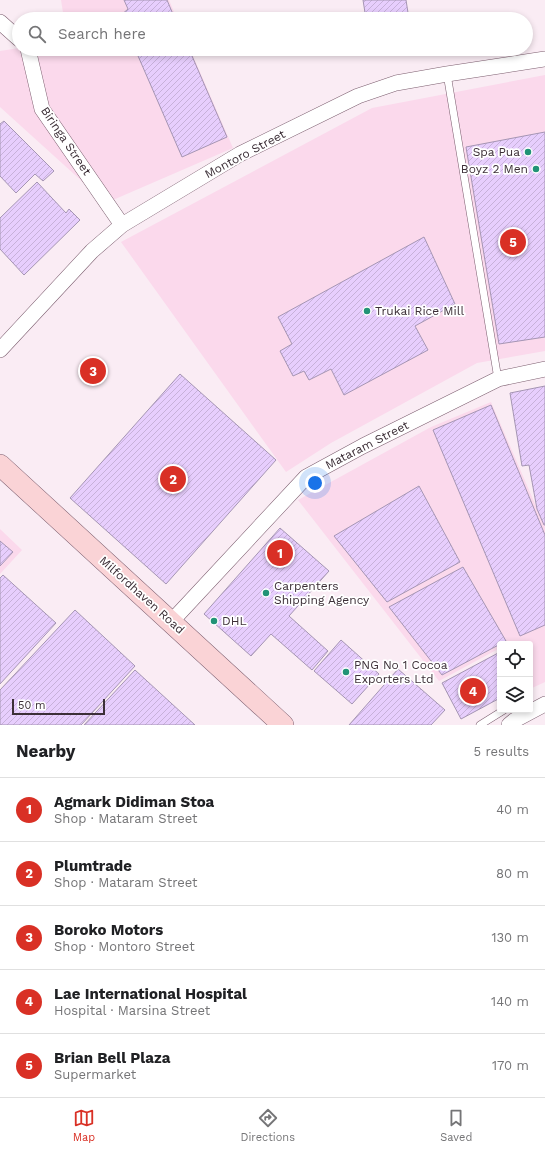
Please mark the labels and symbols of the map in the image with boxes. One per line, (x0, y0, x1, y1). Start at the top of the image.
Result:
street label: Biringa Street (38, 104, 94, 178)
street label: Montoro Street (202, 127, 288, 181)
place label: Spa Pua (473, 145, 520, 159)
marker: Spa Pua (523, 147, 533, 157)
place label: Boyz 2 Men (461, 162, 528, 176)
marker: Boyz 2 Men (531, 164, 541, 174)
pin: 5 (500, 227, 526, 257)
place label: Trukai Rice Mill (375, 304, 464, 318)
marker: Trukai Rice Mill (362, 306, 372, 316)
pin: 3 (80, 356, 106, 386)
street label: Mataram Street (323, 418, 411, 472)
pin: 2 (160, 464, 186, 494)
your location (305, 473, 325, 493)
pin: 1 (267, 538, 293, 568)
street label: Milfordhaven Road (97, 553, 187, 637)
place label: Carpenters Shipping Agency (274, 579, 370, 607)
marker: Carpenters Shipping Agency (261, 588, 271, 598)
place label: DHL (222, 614, 247, 628)
marker: DHL (209, 616, 219, 626)
place label: PNG No 1 Cocoa Exporters Ltd (354, 658, 448, 686)
marker: PNG No 1 Cocoa Exporters Ltd (341, 667, 351, 677)
pin: 4 (460, 676, 486, 706)
scale bar (12, 697, 105, 716)

